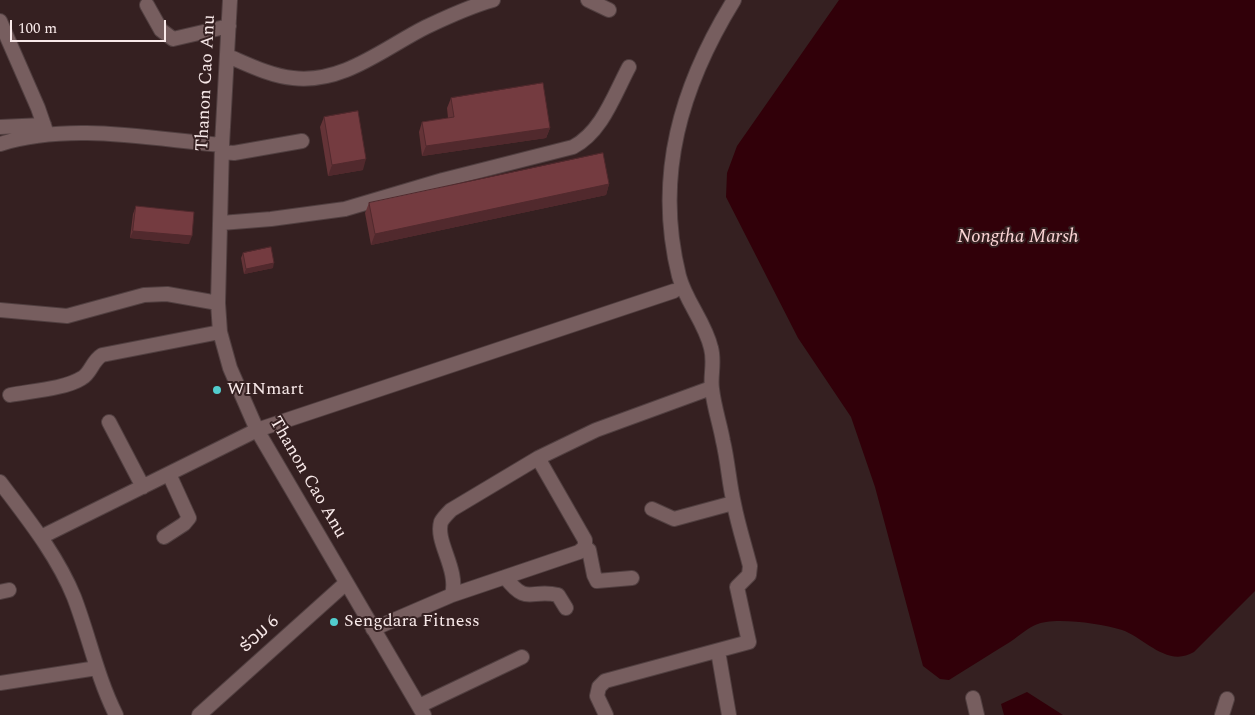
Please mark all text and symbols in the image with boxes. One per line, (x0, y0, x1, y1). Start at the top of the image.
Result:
scale bar (12, 10, 169, 42)
street label: Thanon Cao Anu (193, 14, 221, 152)
text: 100 m (18, 17, 57, 40)
water label: Nongtha Marsh (957, 227, 1079, 249)
place label: WINmart (227, 379, 304, 401)
marker: WINmart (211, 384, 223, 396)
street label: Thanon Cao Anu (263, 413, 351, 543)
place label: Sengdara Fitness (344, 611, 480, 633)
street label: ຮ່ວມ 6 (236, 612, 284, 658)
marker: Sengdara Fitness (328, 616, 340, 628)

